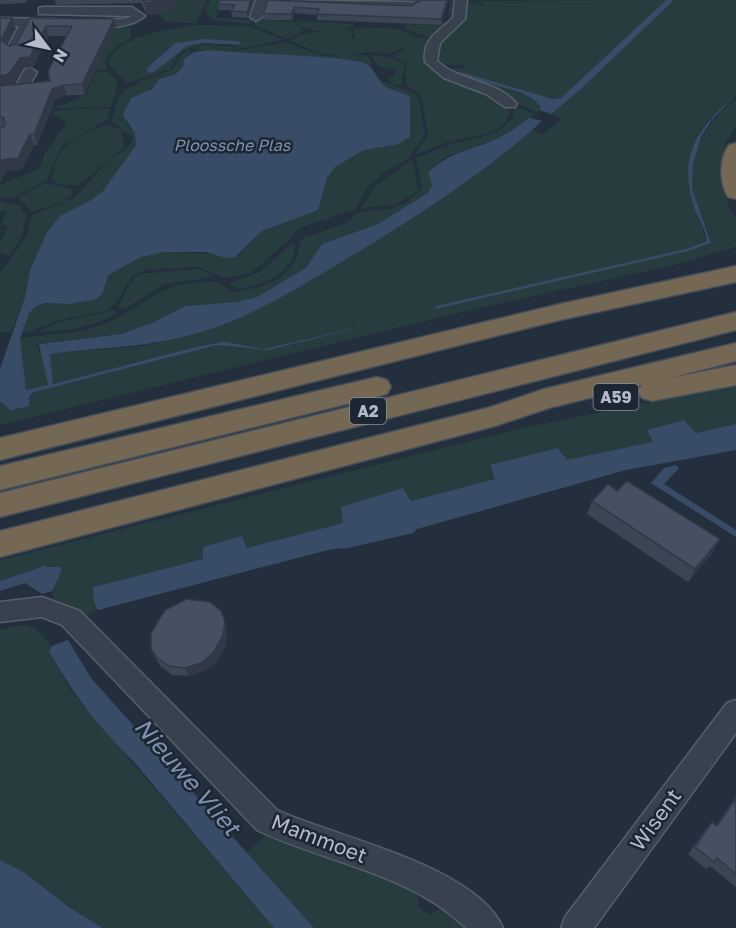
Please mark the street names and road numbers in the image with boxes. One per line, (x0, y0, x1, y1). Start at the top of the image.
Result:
road number: A59 (594, 384, 638, 410)
road number: A2 (350, 398, 386, 424)
street label: Wisent (624, 783, 686, 855)
street label: Mammoet (268, 808, 371, 868)

